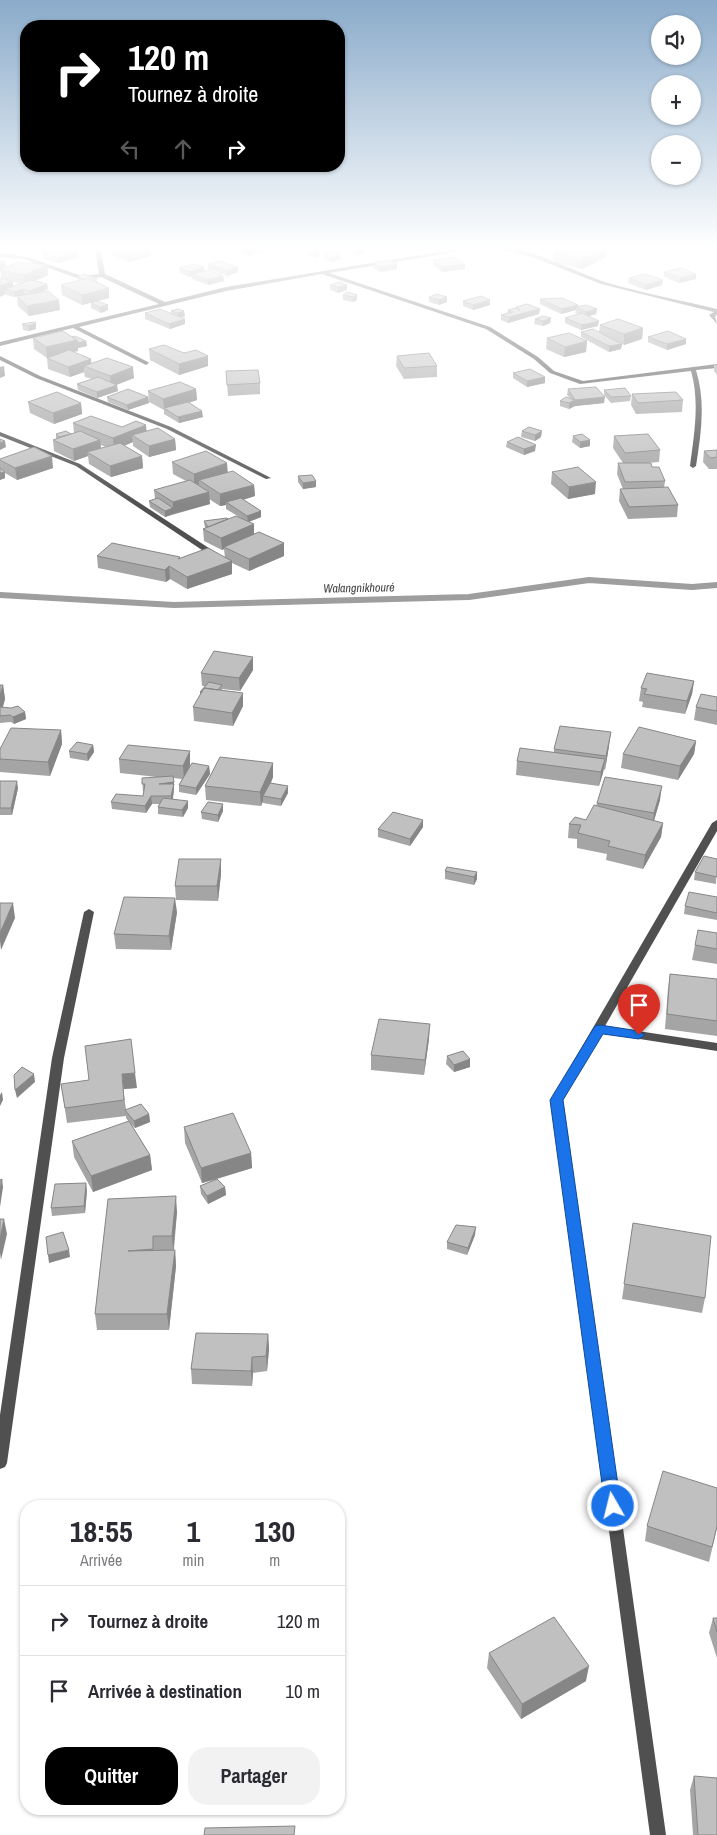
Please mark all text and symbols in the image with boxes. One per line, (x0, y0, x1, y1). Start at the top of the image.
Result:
map controls (651, 15, 701, 185)
button: sound (651, 15, 701, 65)
text: 120 m (128, 34, 209, 81)
icon: right (45, 40, 110, 105)
button: + (651, 75, 701, 125)
text: Tournez à droite (128, 79, 258, 109)
icon: left (116, 135, 144, 163)
icon: ahead (169, 135, 197, 163)
icon: right (222, 135, 250, 163)
button: − (651, 135, 701, 185)
water label: Walangnikhouré (323, 579, 395, 597)
pin (618, 984, 660, 1035)
icon: arrive (625, 991, 653, 1019)
position arrow (586, 1479, 638, 1531)
text: 18:55 (70, 1511, 133, 1551)
text: 1 (187, 1511, 200, 1551)
text: 130 (254, 1511, 295, 1551)
text: Arrivée (80, 1549, 122, 1571)
text: min (182, 1549, 204, 1571)
text: m (269, 1549, 280, 1571)
icon: right (45, 1607, 73, 1635)
text: Tournez à droite (88, 1608, 208, 1634)
text: 120 m (277, 1608, 320, 1634)
icon: arrive (45, 1677, 73, 1705)
text: Arrivée à destination (88, 1678, 242, 1704)
text: 10 m (285, 1678, 320, 1704)
button: Quitter (45, 1747, 178, 1805)
button: Partager (188, 1747, 320, 1805)

